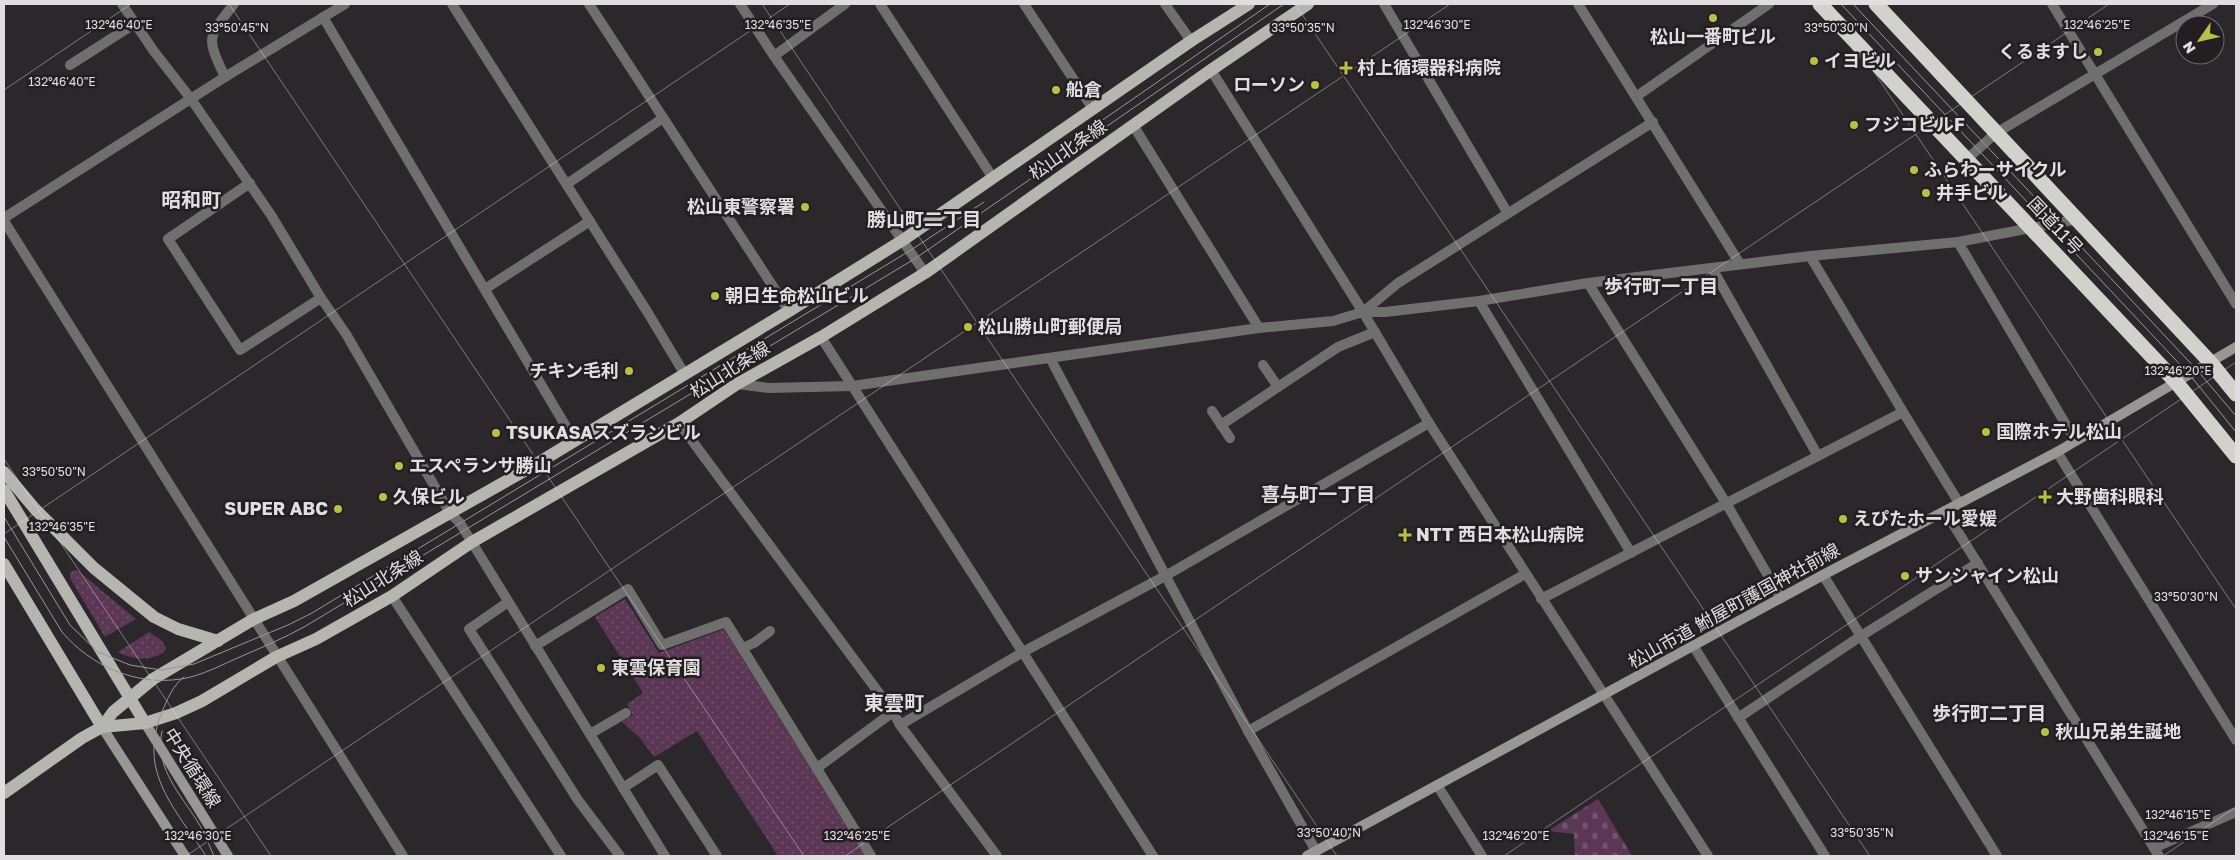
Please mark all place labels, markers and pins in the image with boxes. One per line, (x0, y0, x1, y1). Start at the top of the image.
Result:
marker: 松山一番町ビル (1707, 12, 1719, 24)
place label: 松山一番町ビル (1650, 25, 1776, 47)
place label: くるますし (1998, 40, 2088, 62)
marker: くるますし (2092, 46, 2104, 58)
place label: イヨビル (1824, 49, 1896, 71)
marker: イヨビル (1808, 55, 1820, 67)
place label: 村上循環器科病院 (1357, 56, 1501, 78)
marker: 村上循環器科病院 (1339, 61, 1353, 75)
place label: ローソン (1233, 73, 1305, 95)
place label: 船倉 (1066, 78, 1102, 100)
marker: ローソン (1309, 79, 1321, 91)
marker: 船倉 (1050, 84, 1062, 96)
place label: フジコビルF (1864, 113, 1965, 135)
marker: フジコビルF (1848, 119, 1860, 131)
place label: ふらわーサイクル (1924, 158, 2067, 180)
marker: ふらわーサイクル (1908, 164, 1920, 176)
place label: 井手ビル (1936, 181, 2008, 203)
marker: 井手ビル (1920, 187, 1932, 199)
place label: 松山東警察署 (687, 195, 795, 217)
marker: 松山東警察署 (799, 201, 811, 213)
place label: 朝日生命松山ビル (725, 284, 869, 306)
marker: 朝日生命松山ビル (709, 290, 721, 302)
place label: 松山勝山町郵便局 (978, 315, 1122, 337)
marker: 松山勝山町郵便局 (962, 321, 974, 333)
place label: チキン毛利 (530, 359, 619, 381)
marker: チキン毛利 (623, 365, 635, 377)
place label: 国際ホテル松山 (1996, 420, 2122, 442)
place label: TSUKASAスズランビル (506, 421, 701, 443)
marker: 国際ホテル松山 (1980, 426, 1992, 438)
marker: TSUKASAスズランビル (490, 427, 502, 439)
place label: エスペランサ勝山 (409, 454, 552, 476)
marker: エスペランサ勝山 (393, 460, 405, 472)
place label: 久保ビル (393, 485, 465, 507)
place label: 大野歯科眼科 (2056, 485, 2164, 507)
marker: 大野歯科眼科 (2038, 490, 2052, 504)
marker: 久保ビル (377, 491, 389, 503)
place label: SUPER ABC (224, 497, 328, 519)
marker: SUPER ABC (332, 503, 344, 515)
place label: えぴたホール愛媛 (1853, 507, 1997, 529)
marker: えぴたホール愛媛 (1837, 513, 1849, 525)
place label: NTT 西日本松山病院 (1416, 523, 1584, 545)
marker: NTT 西日本松山病院 (1398, 528, 1412, 542)
place label: サンシャイン松山 (1915, 564, 2059, 586)
marker: サンシャイン松山 (1899, 570, 1911, 582)
place label: 東雲保育園 (611, 656, 701, 678)
marker: 東雲保育園 (595, 662, 607, 674)
place label: 秋山兄弟生誕地 (2055, 720, 2181, 742)
marker: 秋山兄弟生誕地 (2039, 726, 2051, 738)

